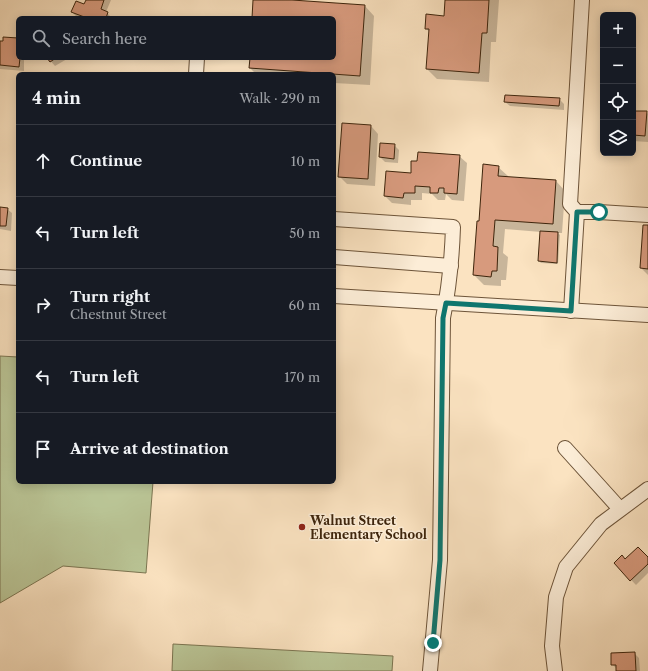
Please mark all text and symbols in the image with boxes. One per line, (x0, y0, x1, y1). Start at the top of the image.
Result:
map controls (600, 12, 636, 156)
button: + (600, 12, 636, 48)
search box (16, 16, 336, 60)
icon: search (30, 27, 52, 49)
text: Search here (62, 29, 147, 48)
button: − (600, 48, 636, 84)
button: locate (600, 84, 636, 120)
text: 4 min (32, 88, 81, 108)
text: Walk · 290 m (239, 90, 320, 106)
button: layers (600, 120, 636, 156)
icon: ahead (32, 150, 54, 172)
text: Continue (70, 151, 142, 170)
text: 10 m (291, 153, 320, 169)
route start (590, 203, 608, 221)
icon: left (32, 222, 54, 244)
text: Turn left (70, 223, 139, 242)
text: 50 m (289, 225, 320, 241)
text: Turn right (70, 287, 150, 306)
icon: right (32, 294, 54, 316)
text: 60 m (289, 297, 320, 313)
text: Chestnut Street (70, 306, 167, 322)
icon: left (32, 366, 54, 388)
text: Turn left (70, 367, 139, 386)
text: 170 m (284, 369, 320, 385)
icon: arrive (32, 438, 54, 460)
text: Arrive at destination (70, 439, 229, 458)
place label: Walnut Street Elementary School (309, 513, 427, 542)
marker: Walnut Street Elementary School (297, 522, 307, 532)
route end (424, 634, 442, 652)

